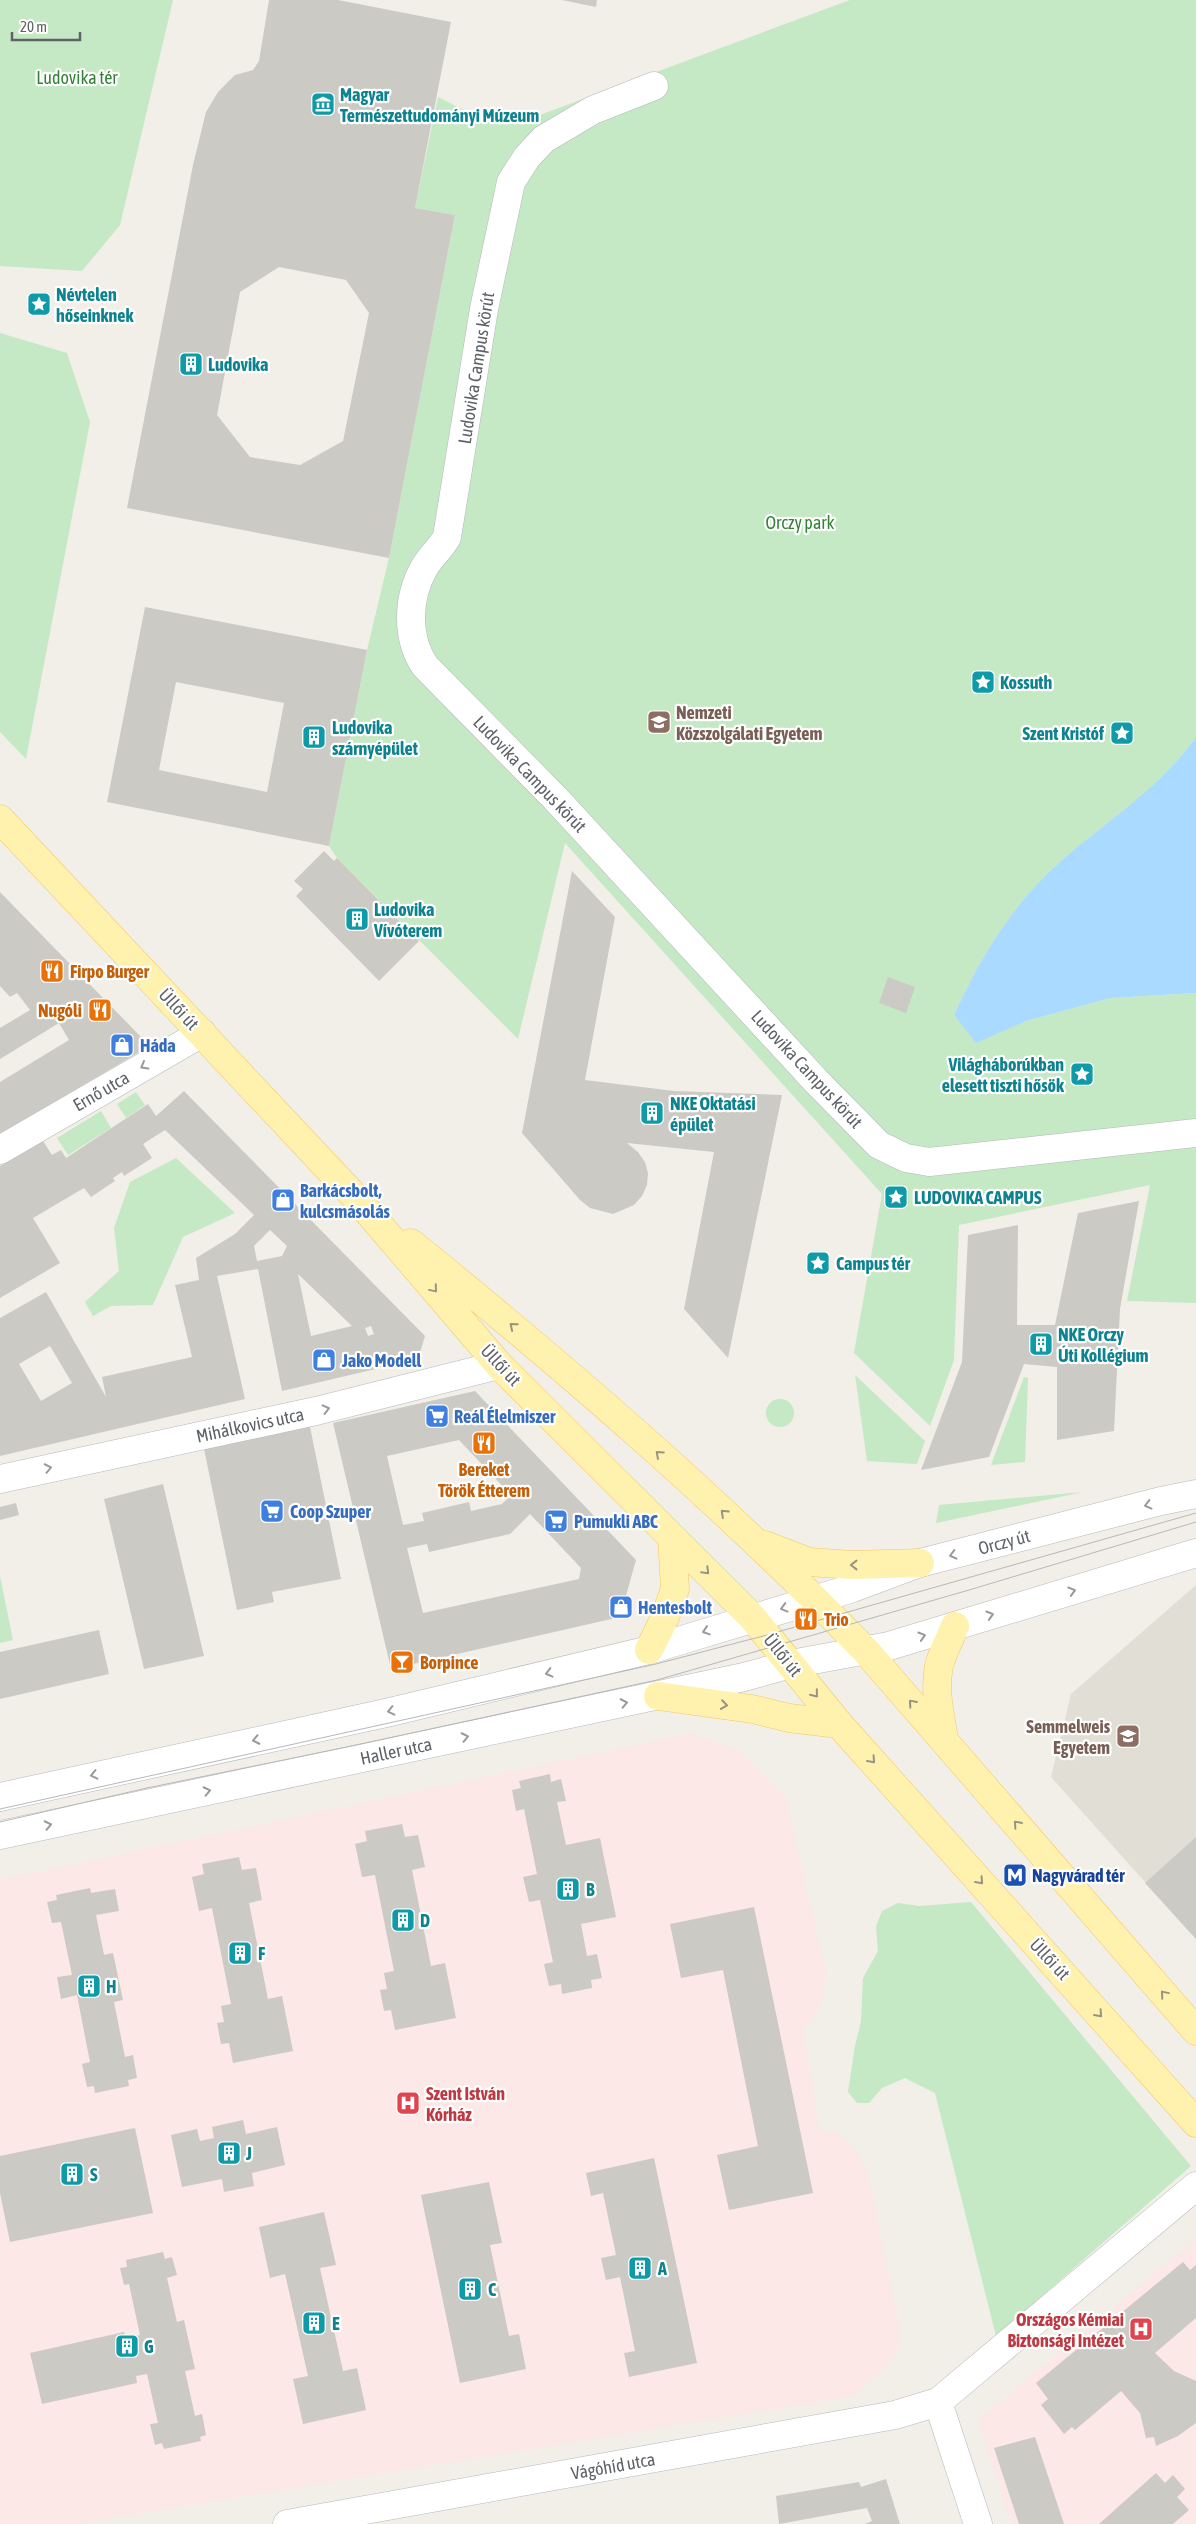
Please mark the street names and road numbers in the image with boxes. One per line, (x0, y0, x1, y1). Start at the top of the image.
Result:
street label: Ludovika Campus körút (454, 291, 498, 445)
street label: Ludovika Campus körút (469, 712, 591, 836)
street label: Üllői út (155, 984, 203, 1034)
street label: Ludovika Campus körút (747, 1006, 867, 1132)
street label: Ernő utca (69, 1067, 133, 1115)
street label: Üllői út (477, 1340, 525, 1390)
street label: Mihálkovics utca (194, 1403, 306, 1447)
street label: Orczy út (976, 1525, 1032, 1559)
street label: Üllői út (759, 1629, 807, 1681)
street label: Haller utca (358, 1733, 434, 1769)
street label: Üllői út (1026, 1934, 1074, 1984)
street label: Vágóhíd utca (569, 2448, 657, 2484)

